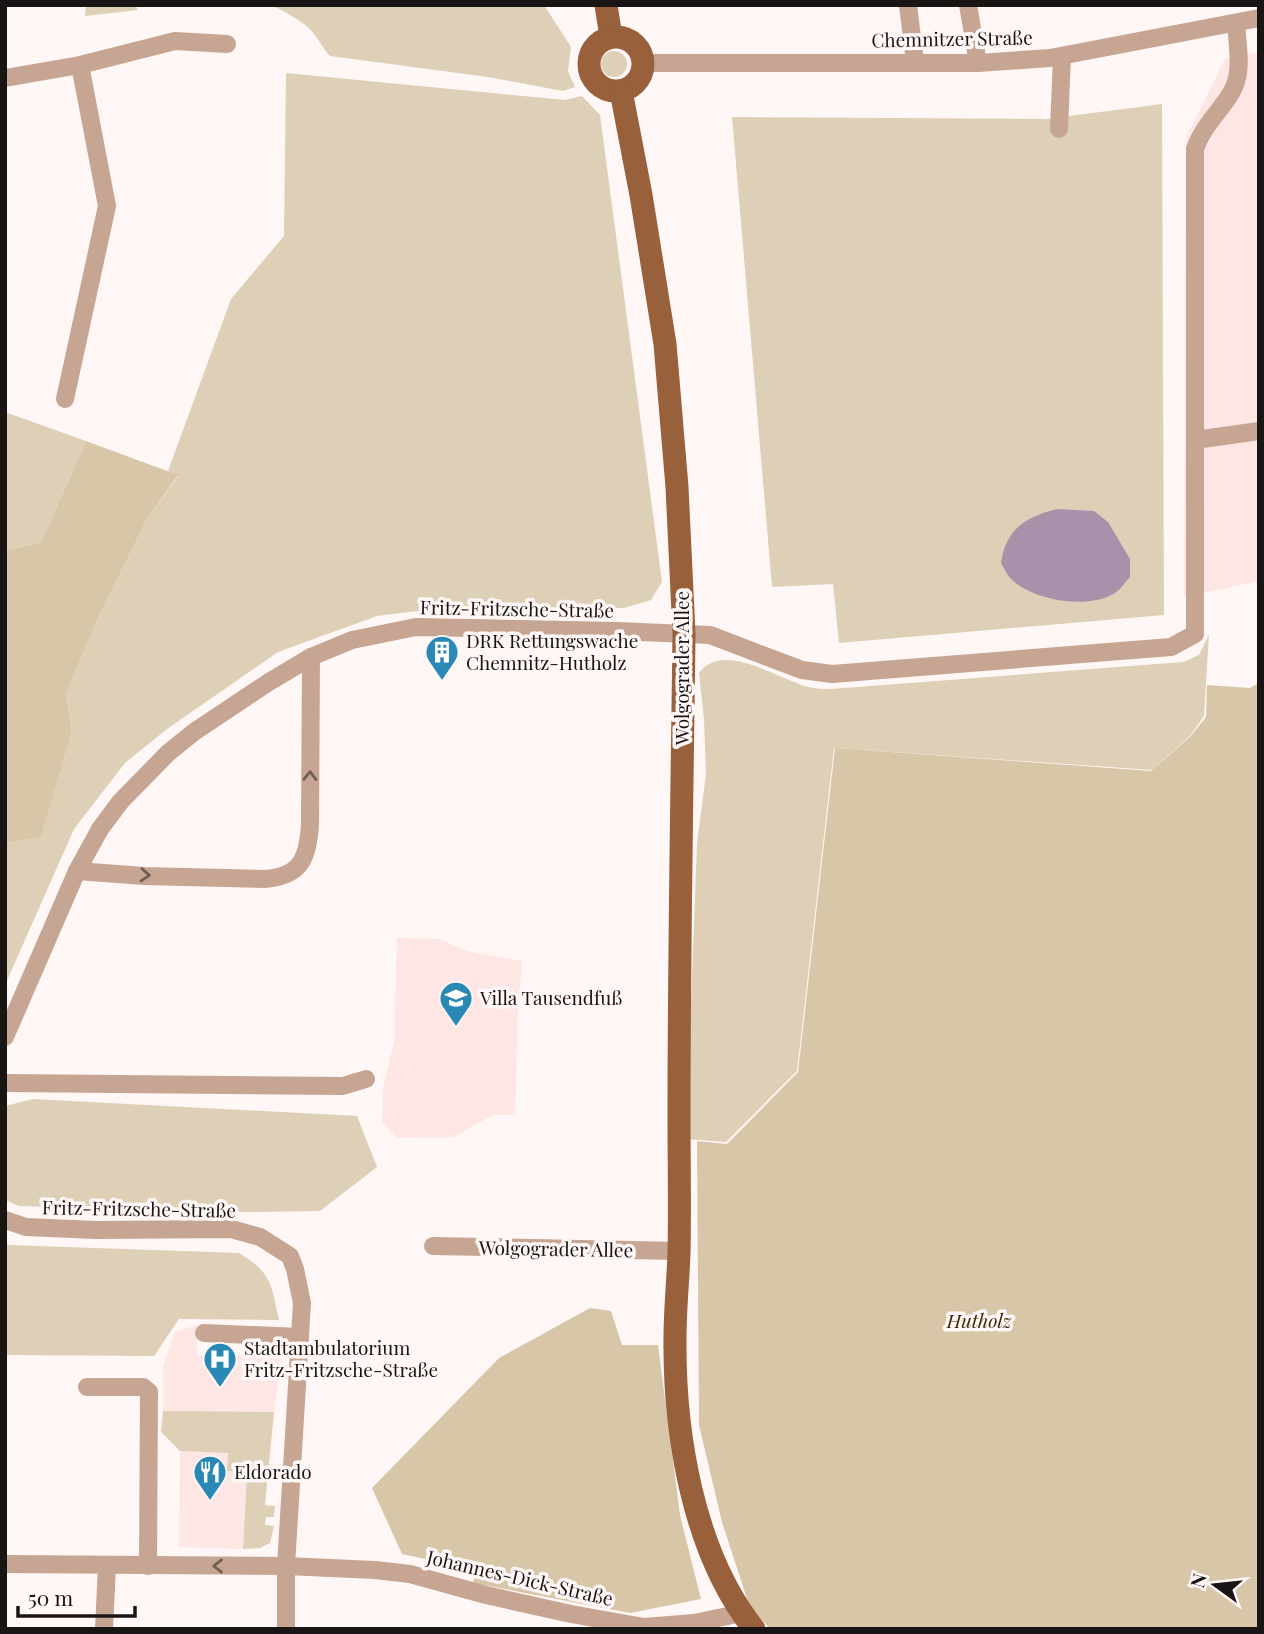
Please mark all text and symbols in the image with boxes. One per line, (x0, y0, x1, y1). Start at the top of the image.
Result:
street label: Chemnitzer Straße (871, 24, 1033, 52)
street label: Wolgograder Allee (668, 591, 694, 746)
street label: Fritz-Fritzsche-Straße (420, 593, 614, 623)
place label: DRK Rettungswache Chemnitz-Hutholz (466, 627, 638, 675)
building icon: DRK Rettungswache Chemnitz-Hutholz (423, 633, 461, 682)
one-way arrow (303, 771, 318, 782)
one-way arrow (140, 867, 151, 882)
school or university icon: Villa Tausendfuß (437, 979, 475, 1028)
place label: Villa Tausendfuß (479, 984, 622, 1010)
street label: Fritz-Fritzsche-Straße (42, 1193, 236, 1223)
street label: Wolgograder Allee (478, 1234, 633, 1262)
park label: Hutholz (946, 1307, 1013, 1333)
place label: Stadtambulatorium Fritz-Fritzsche-Straße (244, 1334, 438, 1382)
hospital icon: Stadtambulatorium Fritz-Fritzsche-Straße (201, 1340, 239, 1389)
restaurant icon: Eldorado (191, 1453, 229, 1502)
place label: Eldorado (234, 1458, 312, 1484)
street label: Johannes-Dick-Straße (424, 1543, 616, 1611)
north arrow (1180, 1550, 1250, 1620)
one-way arrow (212, 1558, 223, 1574)
text: N (1183, 1570, 1212, 1590)
scale bar (18, 1574, 135, 1618)
text: 50 m (28, 1583, 74, 1611)

